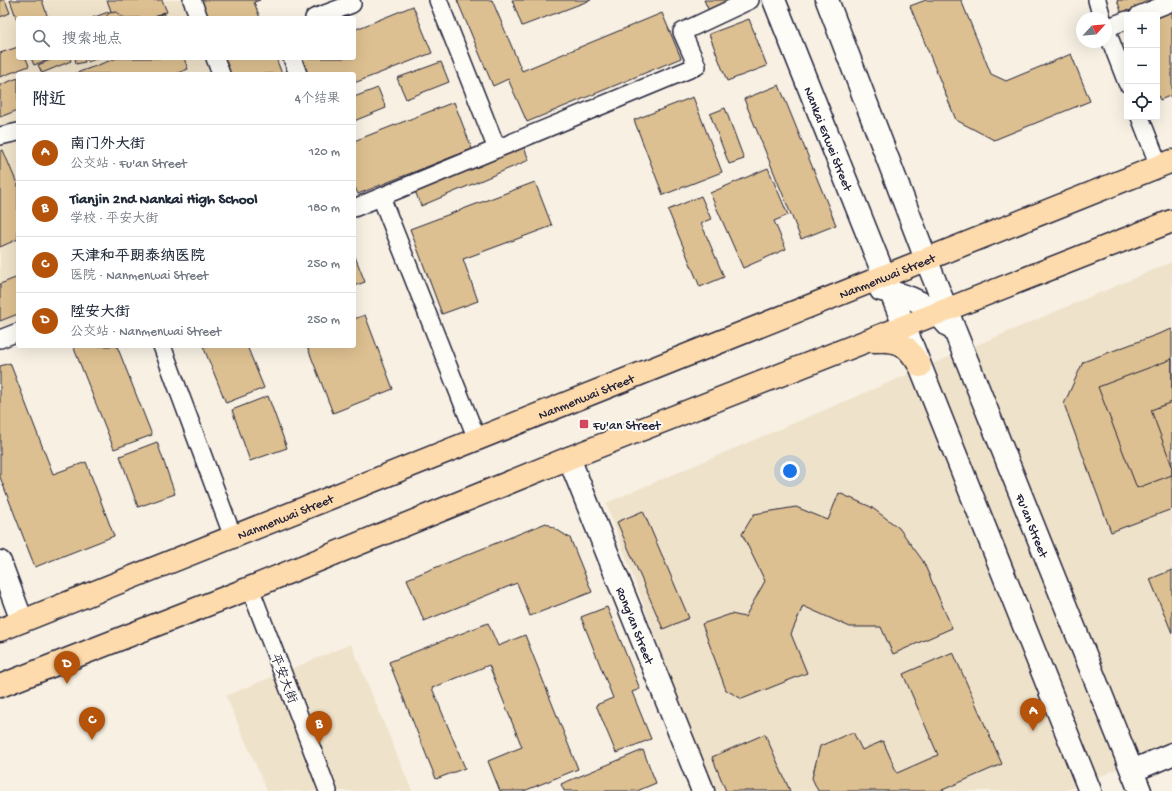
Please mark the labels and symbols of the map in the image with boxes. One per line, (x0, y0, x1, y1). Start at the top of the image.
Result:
north arrow (1076, 12, 1112, 48)
street label: Nankai Erwei Street (799, 85, 855, 195)
street label: Nanmenwai Street (837, 251, 939, 303)
street label: Nanmenwai Street (537, 371, 638, 424)
marker: Fu'an Street (578, 418, 590, 430)
place label: Fu'an Street (592, 419, 662, 434)
your location (780, 461, 800, 481)
street label: Fu'an Street (1011, 491, 1051, 562)
street label: Nanmenwai Street (236, 492, 338, 544)
street label: Rong'an Street (612, 585, 657, 668)
pin: D (54, 651, 80, 684)
street label: 平安大街 (266, 652, 300, 706)
pin: A (1020, 698, 1046, 731)
pin: C (79, 707, 105, 740)
pin: B (306, 711, 332, 744)

